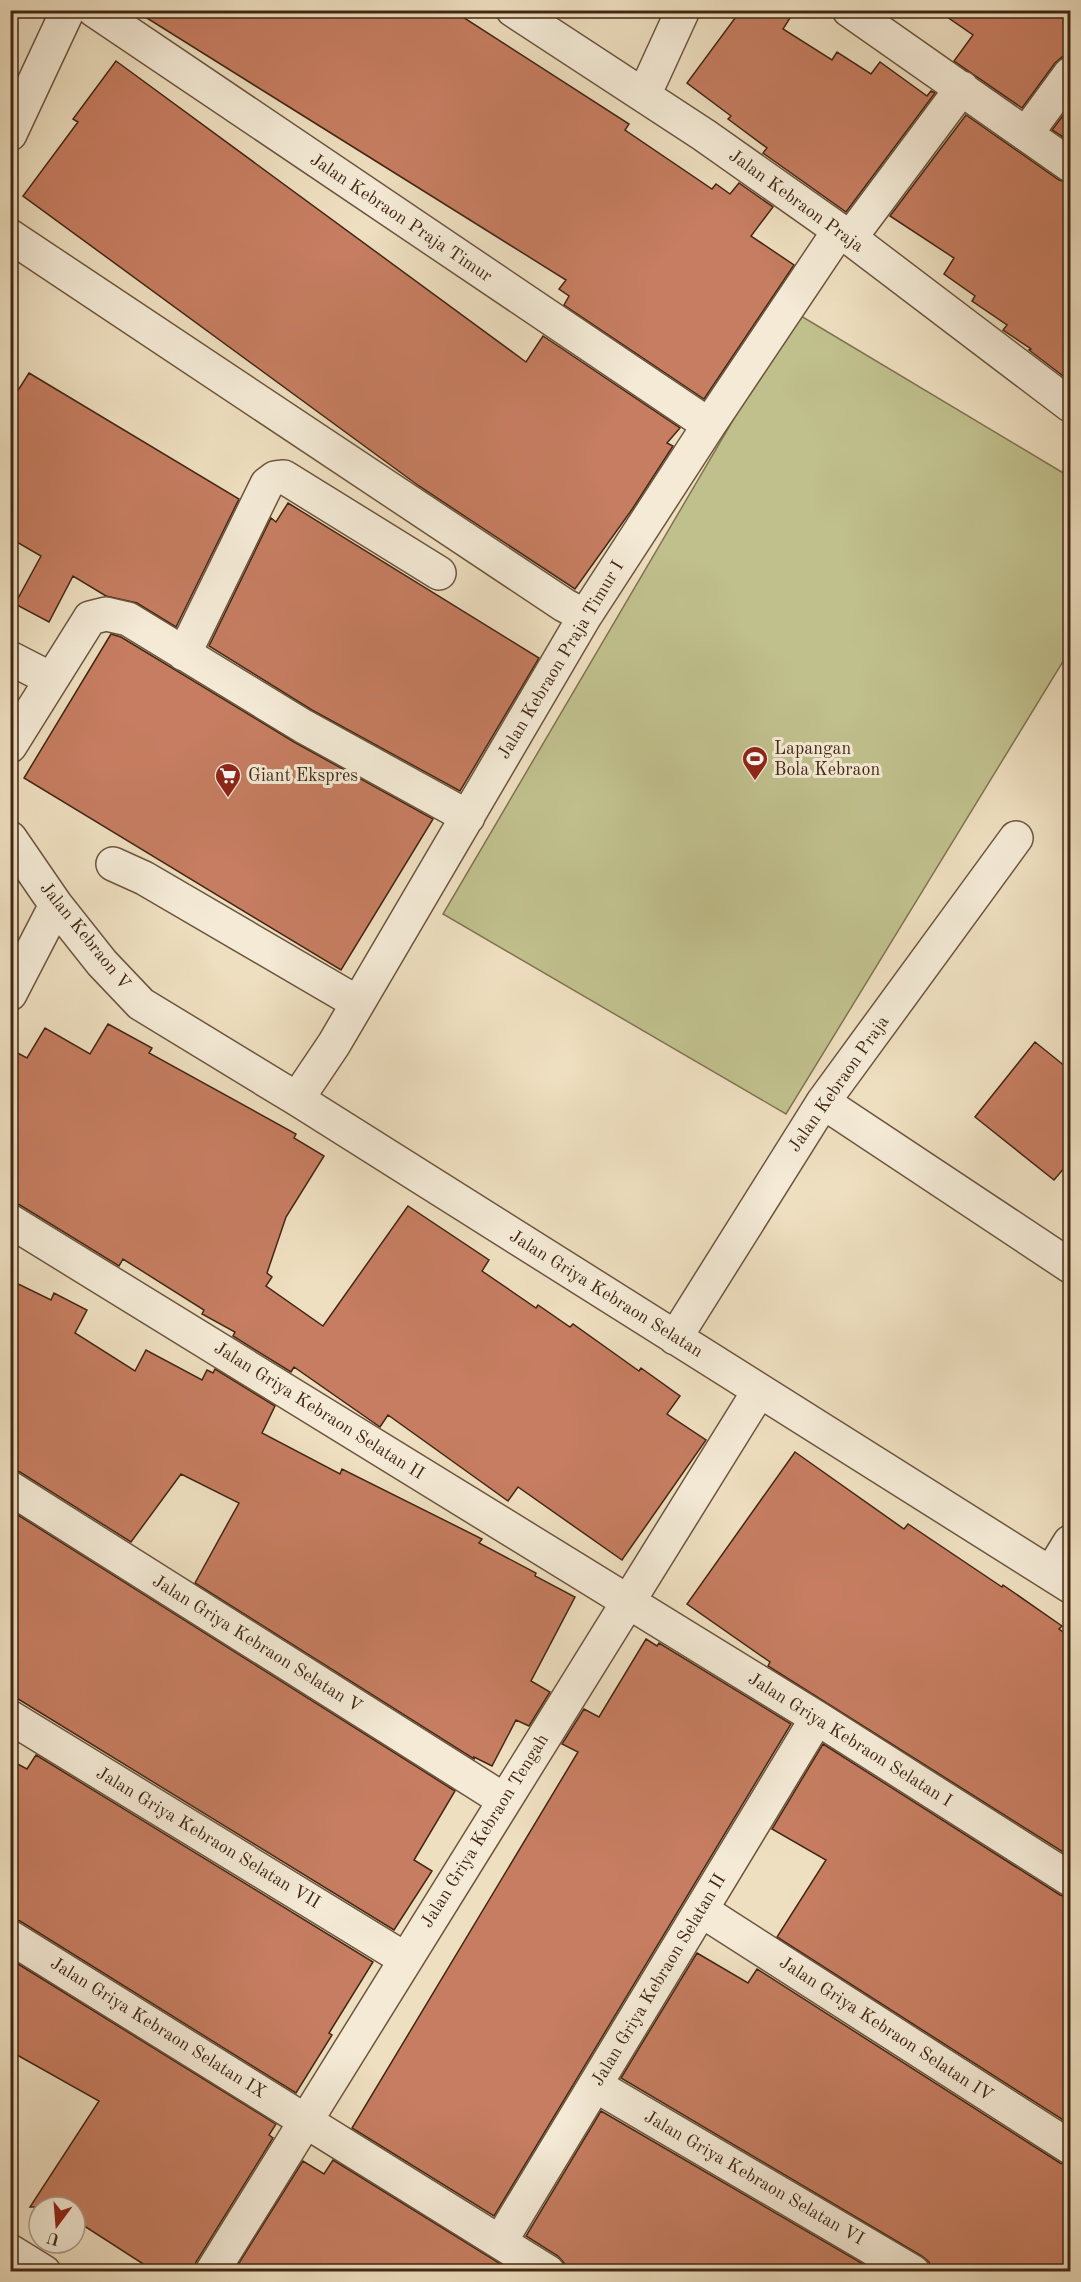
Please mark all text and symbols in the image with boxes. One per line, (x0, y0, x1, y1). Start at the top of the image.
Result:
street label: Jalan Kebraon Praja (725, 146, 867, 256)
street label: Jalan Kebraon Praja Timur (307, 150, 496, 286)
street label: Jalan Kebraon Praja Timur I (495, 558, 627, 762)
place label: Lapangan Bola Kebraon (774, 740, 880, 779)
sports icon: Lapangan Bola Kebraon (740, 744, 770, 782)
supermarket icon: Giant Ekspres (213, 761, 243, 799)
place label: Giant Ekspres (248, 767, 358, 785)
street label: Jalan Kebraon V (36, 879, 134, 993)
street label: Jalan Kebraon Praja (785, 1013, 893, 1155)
street label: Jalan Griya Kebraon Selatan (506, 1227, 706, 1361)
street label: Jalan Griya Kebraon Selatan II (211, 1339, 427, 1483)
street label: Jalan Griya Kebraon Selatan V (149, 1572, 365, 1716)
street label: Jalan Griya Kebraon Selatan I (745, 1670, 955, 1810)
street label: Jalan Griya Kebraon Tengah (418, 1731, 552, 1931)
street label: Jalan Griya Kebraon Selatan VII (93, 1764, 323, 1912)
street label: Jalan Griya Kebraon Selatan II (589, 1871, 729, 2089)
street label: Jalan Griya Kebraon Selatan IV (776, 1953, 996, 2105)
street label: Jalan Griya Kebraon Selatan IX (47, 1954, 269, 2102)
street label: Jalan Griya Kebraon Selatan VI (641, 2108, 867, 2248)
north arrow (27, 2195, 87, 2255)
text: U (45, 2228, 62, 2247)

